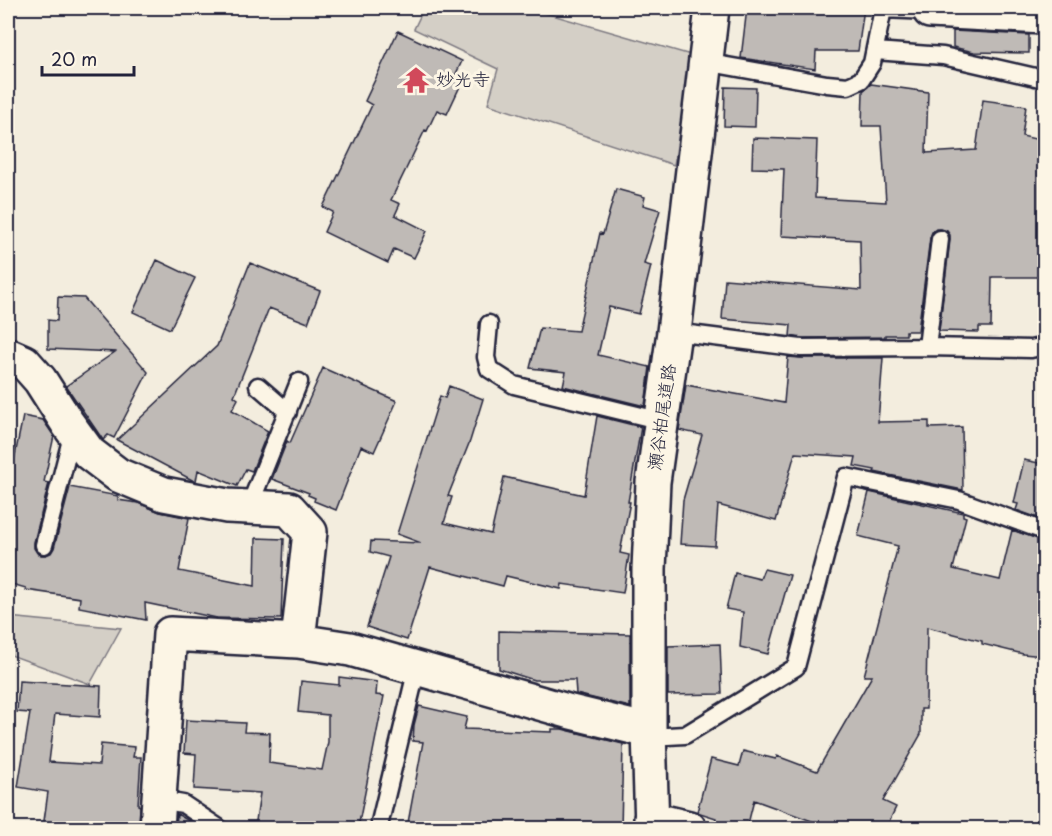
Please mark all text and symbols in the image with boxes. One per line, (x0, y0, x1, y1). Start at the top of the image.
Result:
scale bar (42, 39, 134, 77)
text: 20 m (51, 45, 97, 72)
temple icon: 妙光寺 (401, 65, 431, 95)
place label: 妙光寺 (436, 65, 490, 92)
street label: 瀬谷柏尾道路 (640, 361, 681, 472)

